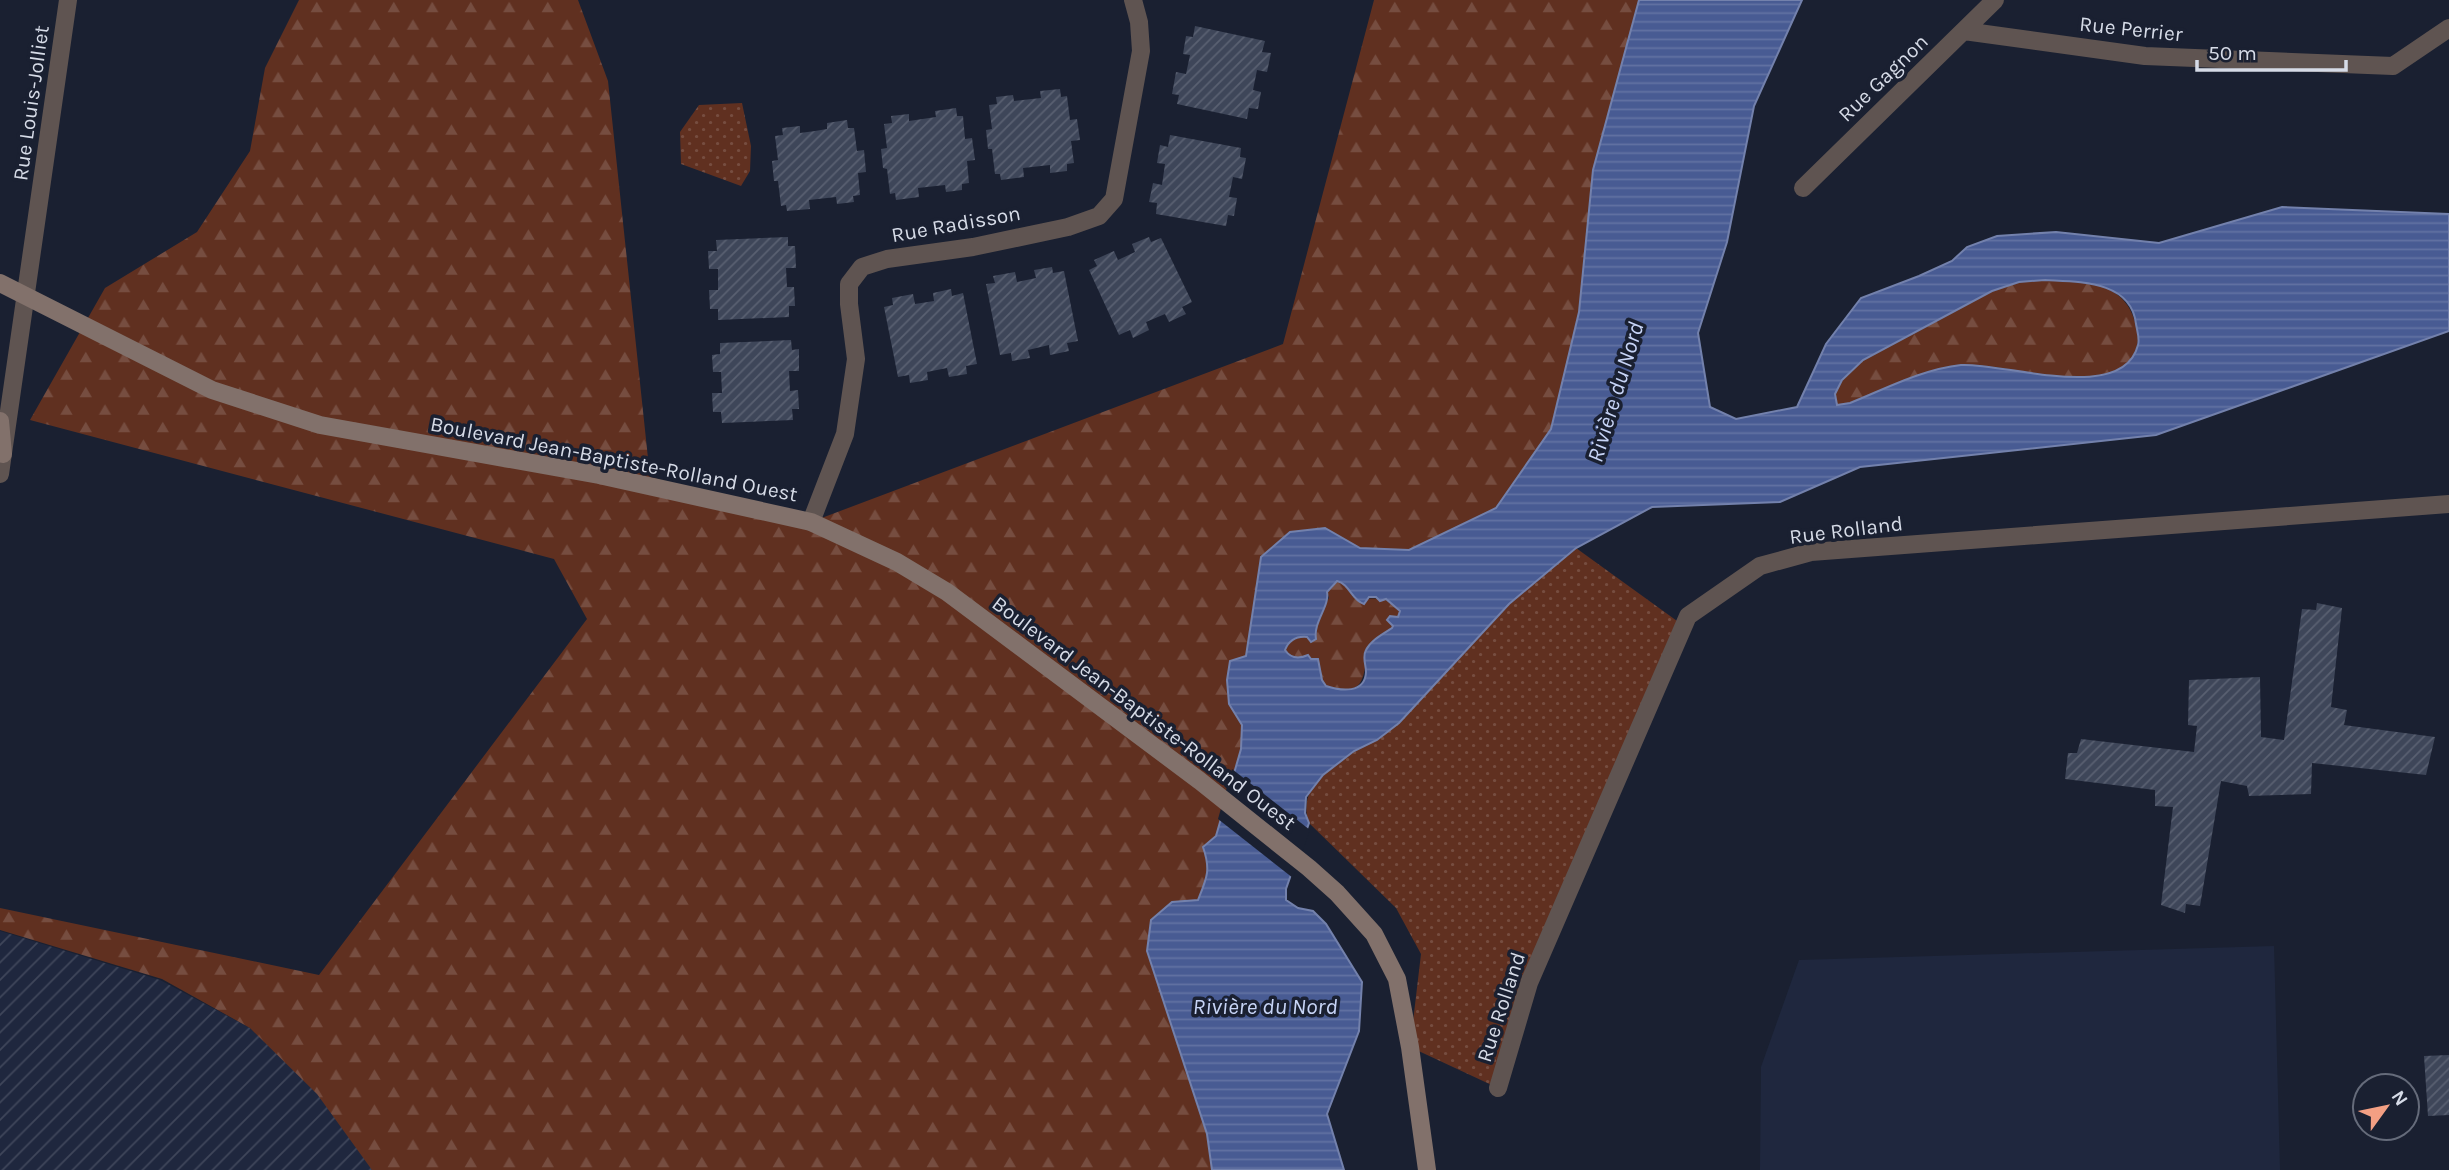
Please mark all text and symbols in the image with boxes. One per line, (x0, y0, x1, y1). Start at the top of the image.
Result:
street label: Rue Perrier (2078, 12, 2184, 46)
street label: Rue Louis-Jolliet (8, 24, 54, 182)
scale bar (2197, 28, 2346, 72)
street label: Rue Gagnon (1833, 29, 1933, 127)
text: 50 m (2208, 41, 2257, 65)
street label: Rue Radisson (890, 201, 1022, 247)
water label: Rivière du Nord (1581, 319, 1650, 465)
street label: Boulevard Jean-Baptiste-Rolland Ouest (428, 412, 800, 506)
street label: Rue Rolland (1788, 511, 1904, 549)
street label: Boulevard Jean-Baptiste-Rolland Ouest (988, 591, 1301, 835)
street label: Rue Rolland (1472, 949, 1530, 1065)
water label: Rivière du Nord (1192, 993, 1338, 1020)
north arrow (2351, 1072, 2421, 1142)
text: N (2386, 1087, 2412, 1110)

